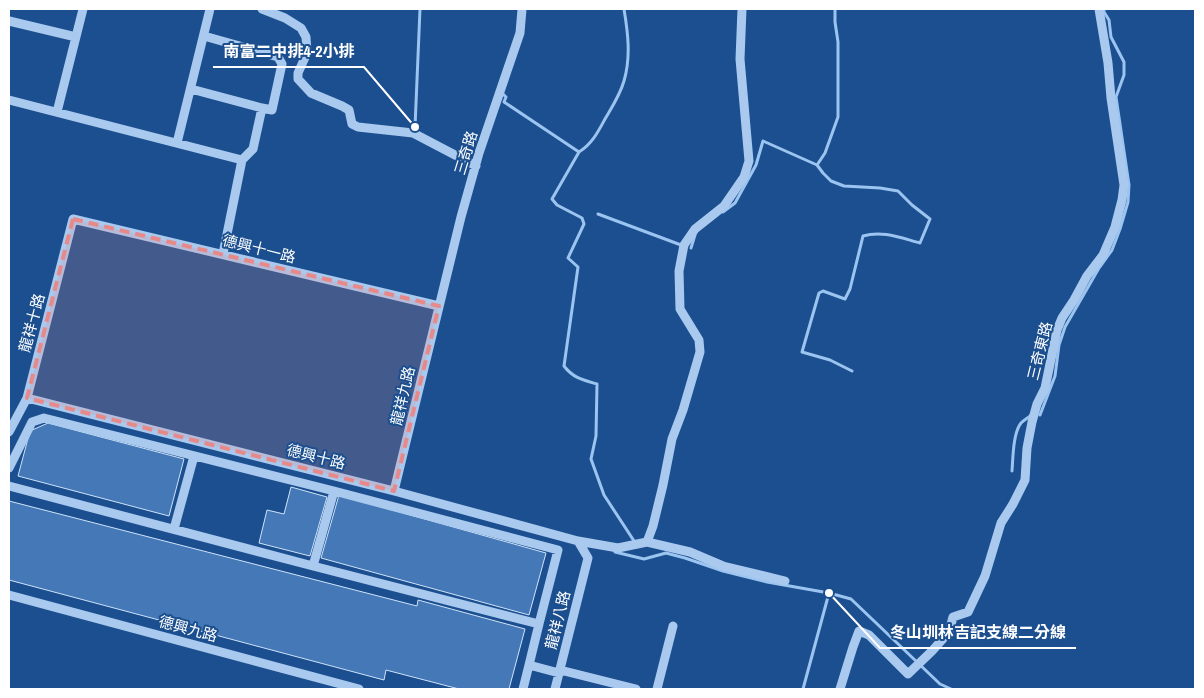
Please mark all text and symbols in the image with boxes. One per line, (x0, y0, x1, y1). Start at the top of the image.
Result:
callout: 南富二中排4-2小排 (213, 36, 364, 67)
text: 南富二中排4-2小排 (224, 40, 354, 62)
street label: 三奇路 (449, 128, 482, 177)
street label: 德興十一路 (220, 229, 298, 268)
street label: 龍祥十路 (14, 291, 49, 355)
street label: 三奇東路 (1022, 319, 1057, 383)
street label: 龍祥九路 (386, 364, 419, 427)
street label: 德興十路 (284, 439, 348, 474)
street label: 龍祥八路 (540, 588, 575, 652)
street label: 德興九路 (156, 611, 220, 646)
callout: 冬山圳林吉記支線二分線 (880, 617, 1076, 648)
text: 冬山圳林吉記支線二分線 (890, 621, 1066, 643)

